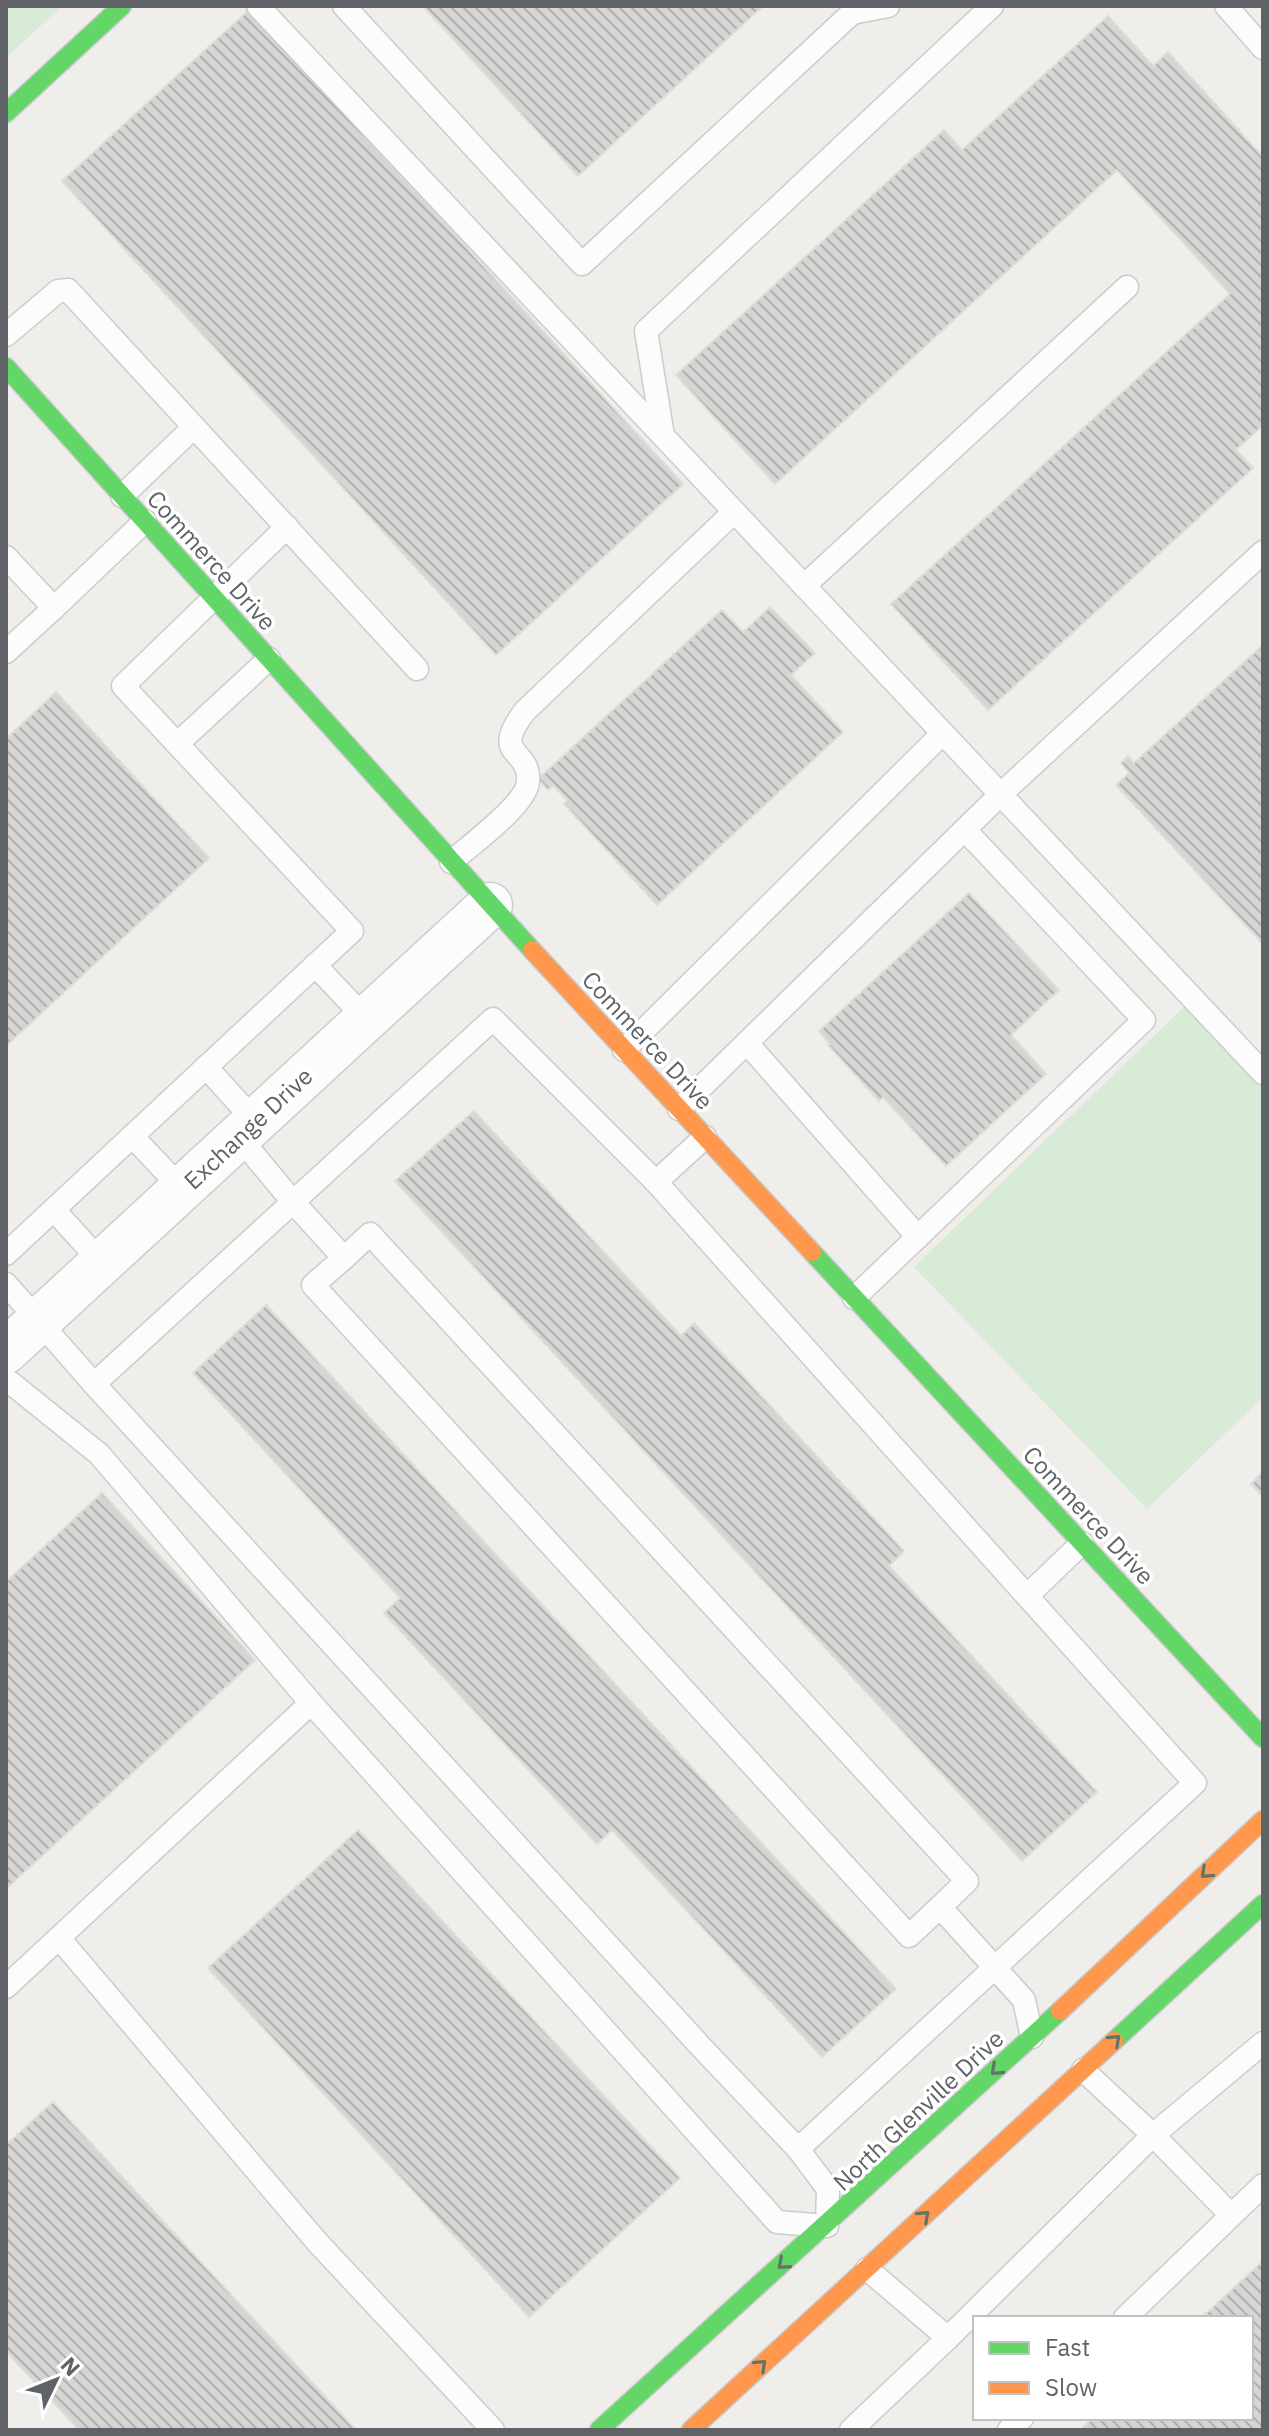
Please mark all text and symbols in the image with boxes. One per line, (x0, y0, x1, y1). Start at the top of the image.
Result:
street label: Commerce Drive (140, 483, 284, 637)
street label: Commerce Drive (575, 964, 721, 1116)
street label: Exchange Drive (177, 1060, 319, 1196)
street label: Commerce Drive (1016, 1439, 1162, 1591)
one-way arrow (1201, 1864, 1215, 1879)
street label: North Glenville Drive (826, 2023, 1010, 2197)
one-way arrow (1106, 2035, 1121, 2049)
one-way arrow (991, 2061, 1006, 2075)
one-way arrow (915, 2210, 929, 2225)
one-way arrow (778, 2254, 793, 2269)
legend (973, 2316, 1253, 2420)
text: Fast (1045, 2331, 1090, 2363)
north arrow (16, 2340, 96, 2420)
text: N (55, 2350, 87, 2382)
one-way arrow (752, 2361, 767, 2375)
text: Slow (1045, 2371, 1097, 2403)

